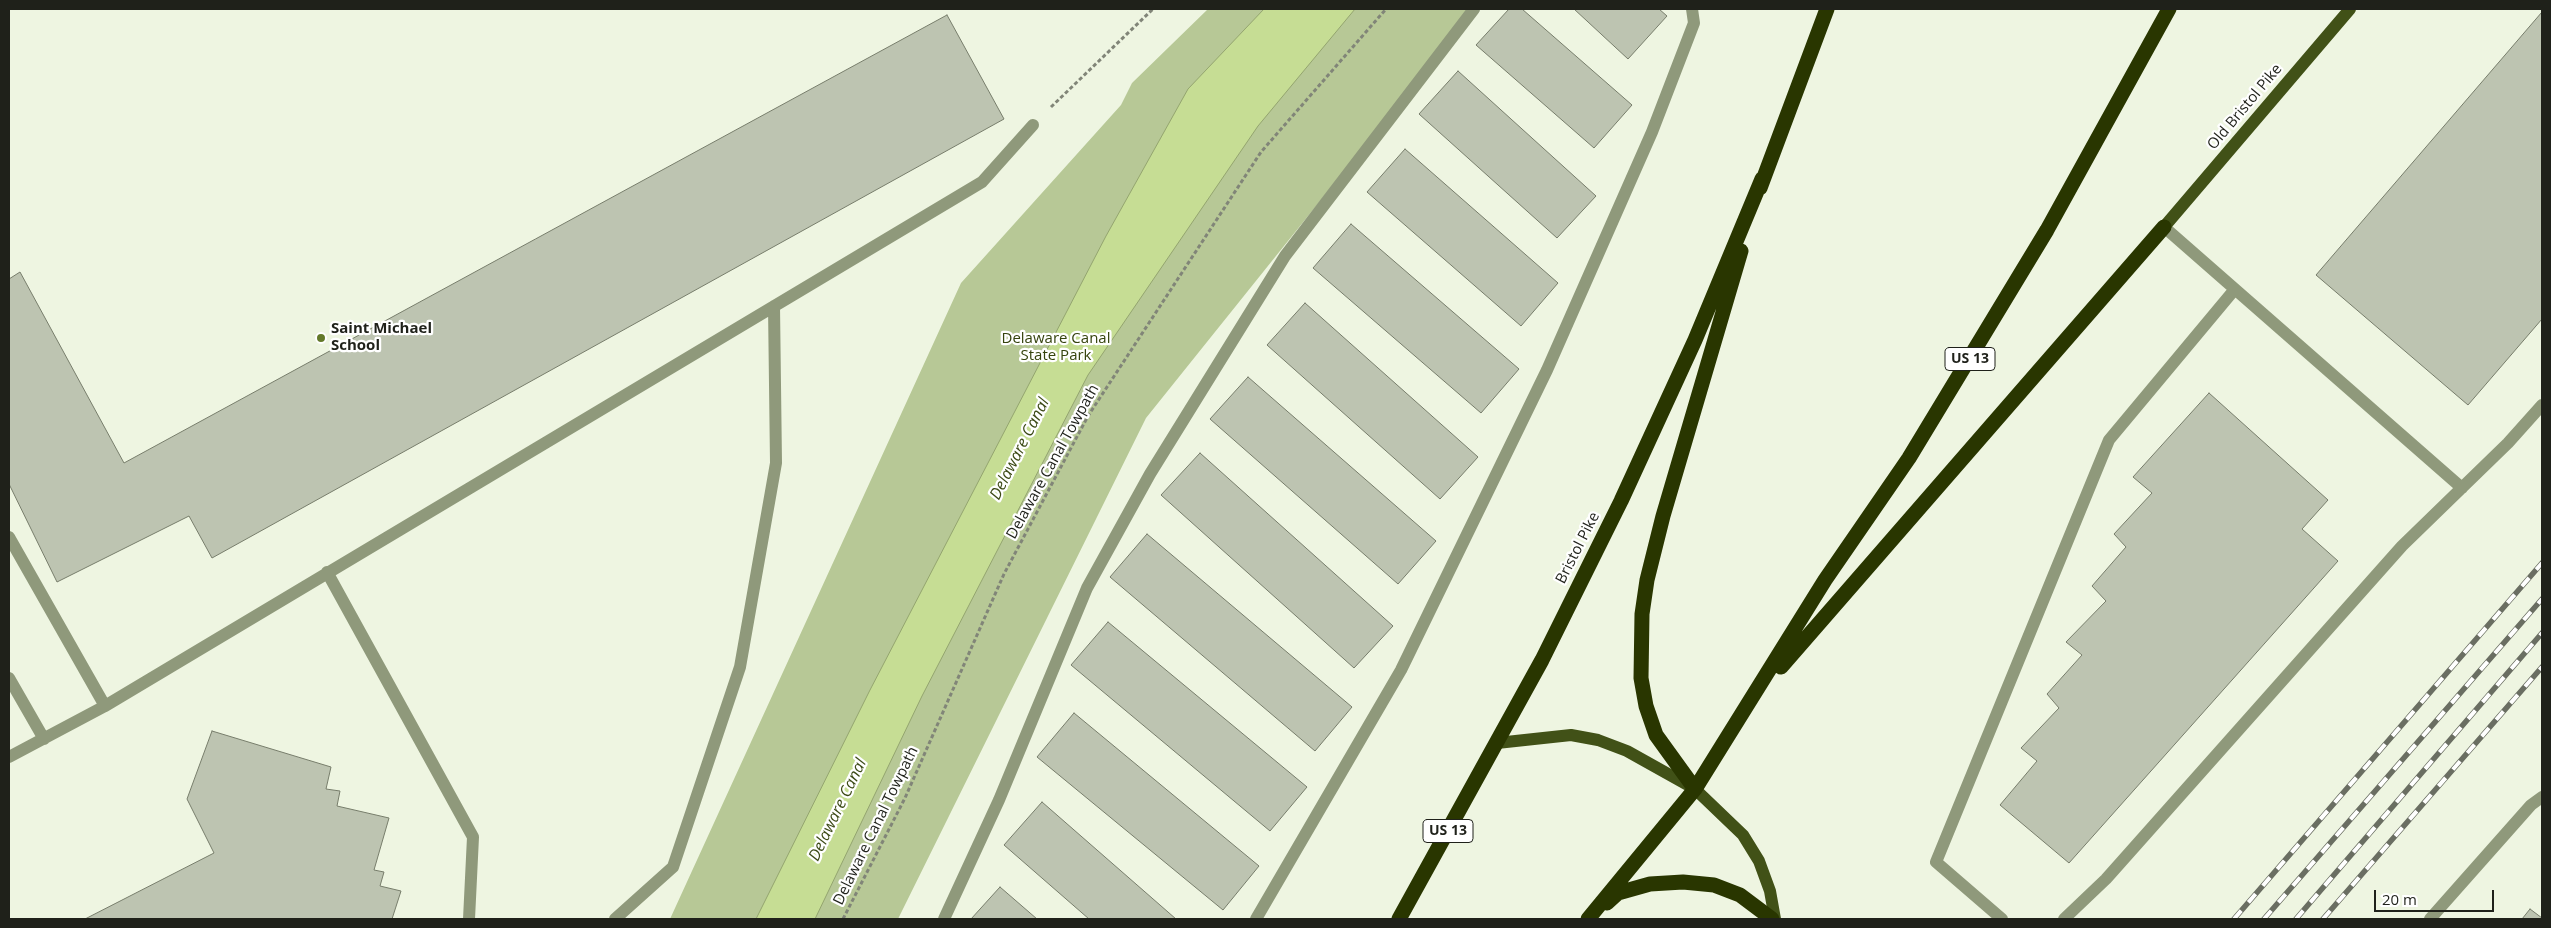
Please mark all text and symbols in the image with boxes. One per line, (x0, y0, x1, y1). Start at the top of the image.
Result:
street label: Old Bristol Pike (2204, 60, 2286, 154)
place label: Saint Michael School (331, 320, 432, 355)
park label: Delaware Canal State Park (1002, 330, 1110, 365)
marker: Saint Michael School (315, 332, 327, 344)
road number: US 13 (1945, 348, 1995, 370)
street label: Delaware Canal Towpath (1003, 382, 1103, 542)
water label: Delaware Canal (986, 395, 1054, 503)
street label: Bristol Pike (1552, 509, 1604, 587)
street label: Delaware Canal Towpath (830, 744, 922, 908)
water label: Delaware Canal (805, 756, 871, 864)
road number: US 13 (1423, 819, 1473, 842)
scale bar (2376, 880, 2496, 912)
text: 20 m (2382, 889, 2417, 909)

